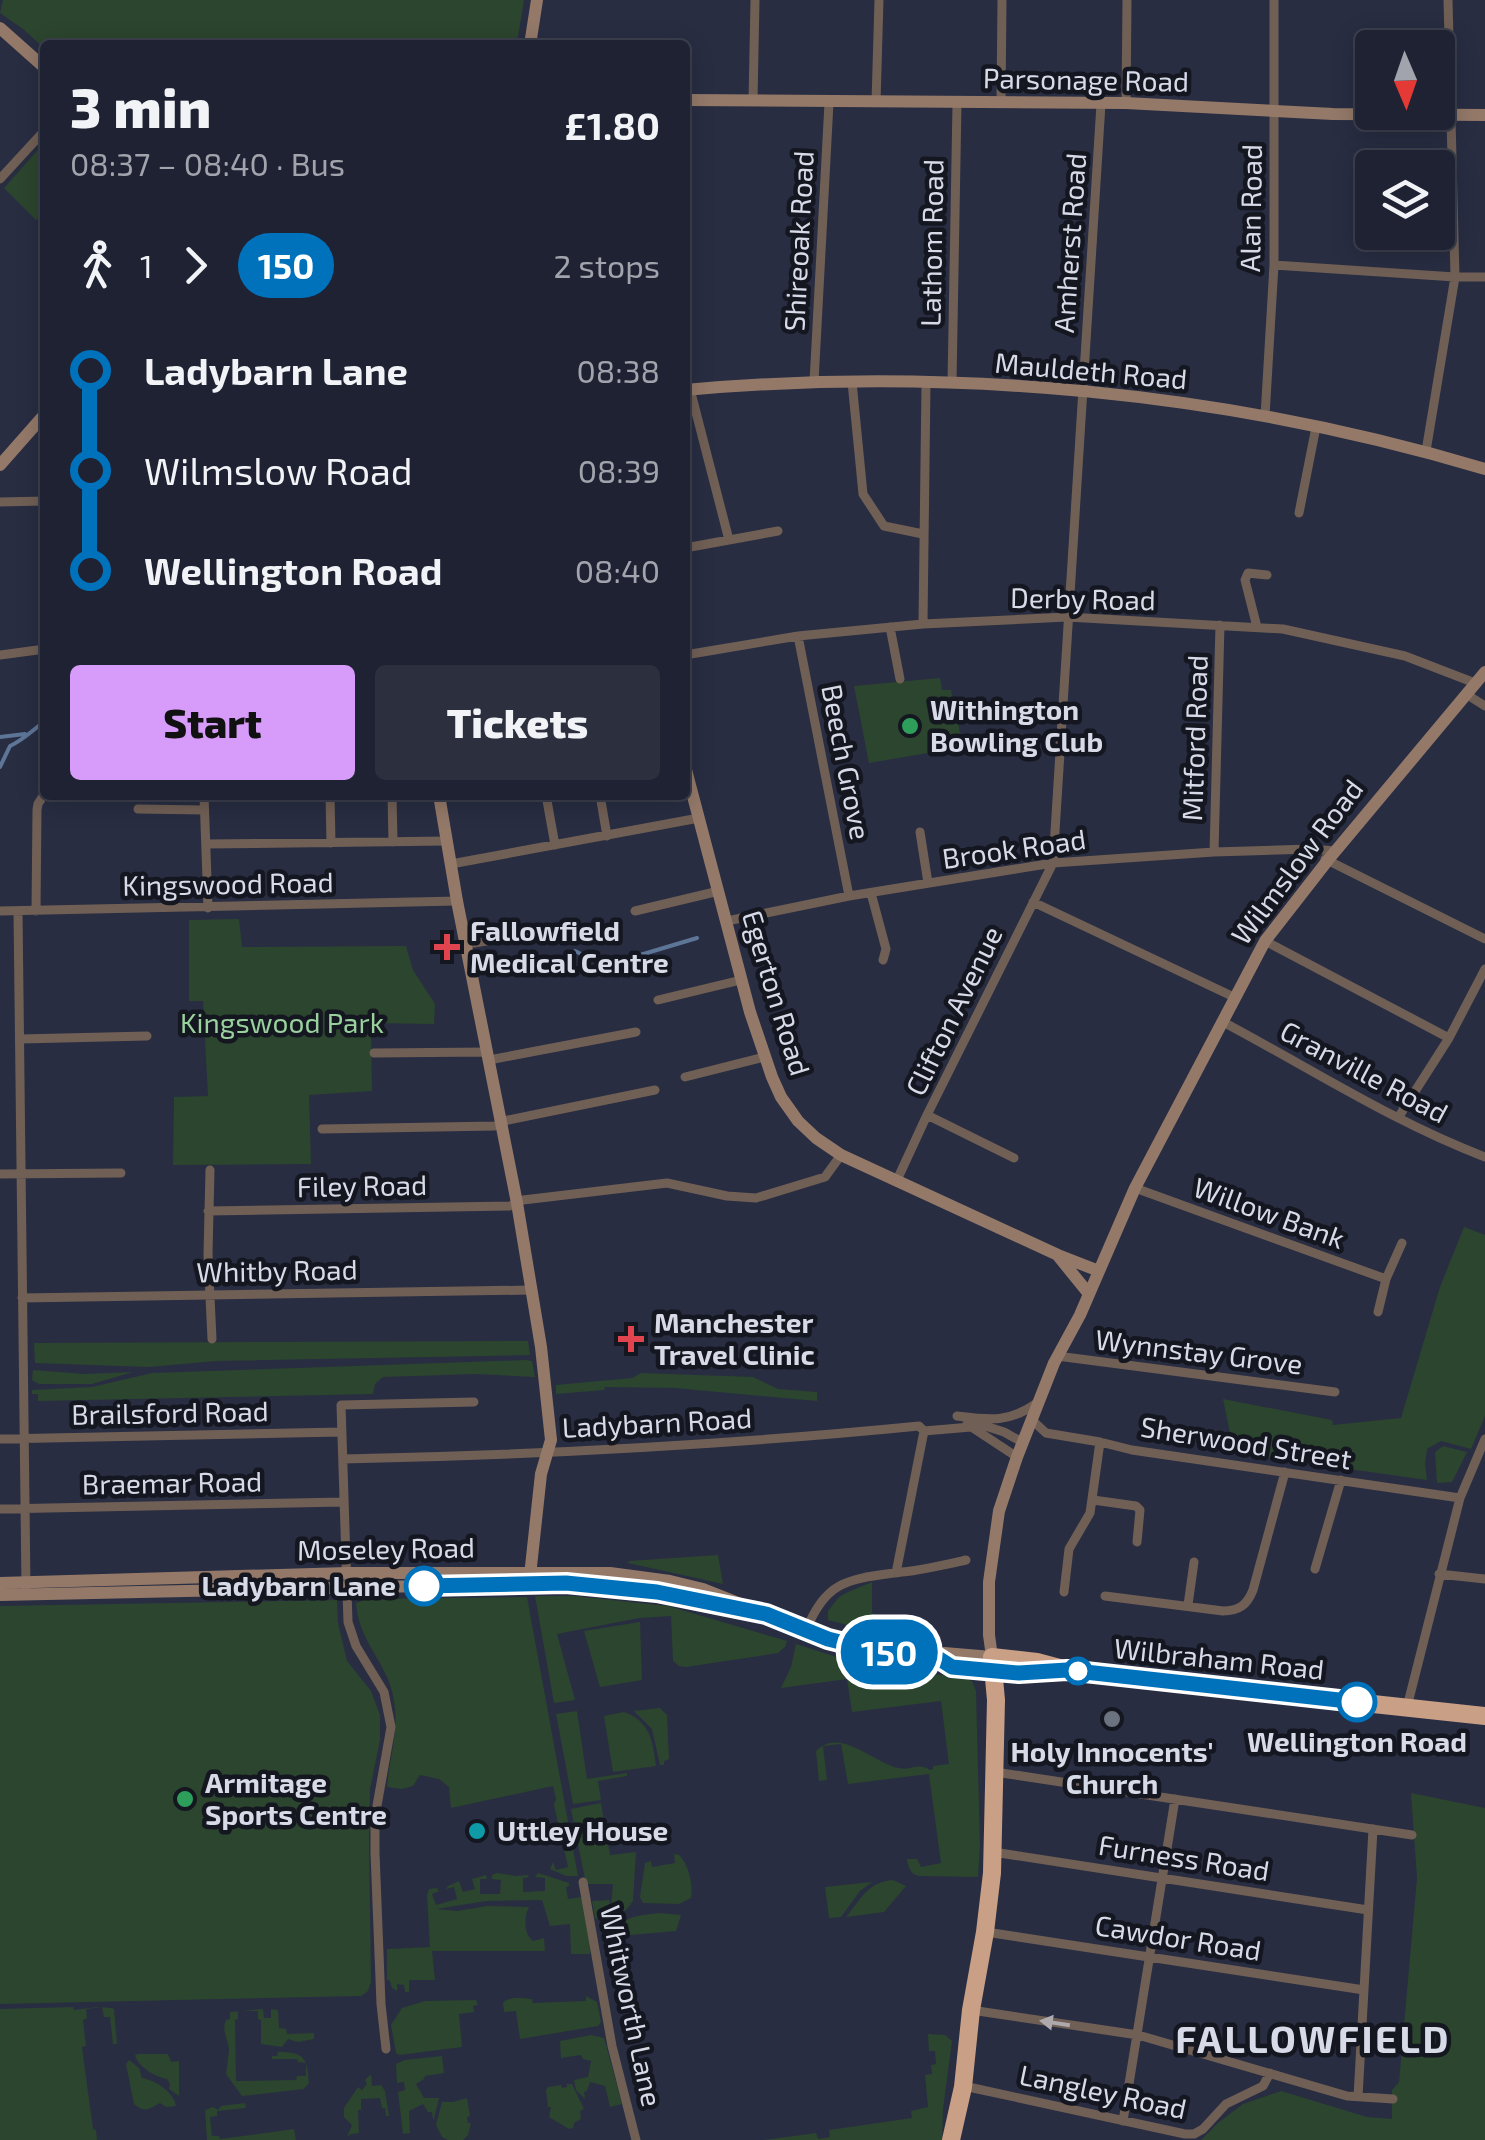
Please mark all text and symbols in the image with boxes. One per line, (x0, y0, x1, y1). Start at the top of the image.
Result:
north arrow (1355, 30, 1455, 130)
map controls (1355, 30, 1455, 250)
street label: Parsonage Road (983, 60, 1189, 98)
text: 3 min (70, 73, 211, 139)
text: £1.80 (564, 102, 660, 148)
text: 08:37 – 08:40 · Bus (70, 144, 345, 182)
street label: Alan Road (1232, 144, 1268, 272)
street label: Shireoak Road (776, 150, 820, 332)
button: layers (1355, 150, 1455, 250)
street label: Amherst Road (1046, 152, 1092, 334)
street label: Lathom Road (913, 159, 949, 327)
icon: walk (70, 238, 125, 293)
icon: forward (168, 238, 223, 293)
text: 150 (258, 244, 314, 286)
text: 1 (140, 246, 153, 284)
text: 2 stops (553, 246, 660, 284)
street label: Mauldeth Road (993, 345, 1189, 395)
text: Ladybarn Lane (144, 347, 408, 393)
text: 08:38 (577, 351, 660, 389)
text: Wilmslow Road (144, 447, 413, 493)
text: 08:39 (578, 451, 660, 489)
text: Wellington Road (144, 547, 442, 593)
text: 08:40 (575, 551, 660, 589)
street label: Derby Road (1010, 580, 1156, 616)
street label: Mitford Road (1174, 654, 1214, 822)
button: Start (70, 665, 355, 780)
button: Tickets (375, 665, 660, 780)
street label: Beech Grove (815, 681, 879, 842)
place label: Withington Bowling Club (930, 692, 1103, 758)
marker: Withington Bowling Club (899, 715, 921, 737)
street label: Wilmslow Road (1223, 772, 1369, 951)
street label: Brook Road (940, 821, 1088, 875)
street label: Kingswood Road (122, 864, 334, 902)
street label: Egerton Road (736, 906, 818, 1079)
place label: Fallowfield Medical Centre (470, 913, 669, 979)
street label: Clifton Avenue (897, 920, 1009, 1101)
marker: Fallowfield Medical Centre (434, 934, 460, 960)
park label: Kingswood Park (180, 1005, 384, 1039)
street label: Granville Road (1275, 1013, 1454, 1129)
street label: Filey Road (297, 1167, 427, 1203)
street label: Willow Bank (1189, 1169, 1349, 1255)
street label: Whitby Road (196, 1252, 358, 1288)
place label: Manchester Travel Clinic (654, 1305, 815, 1371)
street label: Wynnstay Grove (1094, 1321, 1305, 1381)
marker: Manchester Travel Clinic (618, 1326, 644, 1352)
street label: Brailsford Road (71, 1393, 269, 1431)
street label: Ladybarn Road (561, 1400, 753, 1444)
street label: Sherwood Street (1138, 1409, 1354, 1475)
street label: Braemar Road (82, 1463, 262, 1501)
street label: Moseley Road (297, 1529, 475, 1567)
marker: Ladybarn Lane (405, 1567, 443, 1605)
place label: Ladybarn Lane (201, 1568, 396, 1602)
line badge: 150 (832, 1620, 946, 1684)
street label: Wilbraham Road (1112, 1630, 1326, 1686)
text: 150 (861, 1631, 917, 1673)
unlabelled marker (1065, 1658, 1091, 1684)
marker: Wellington Road (1338, 1683, 1376, 1721)
marker: Holy Innocents' Church (1101, 1708, 1123, 1730)
place label: Wellington Road (1247, 1724, 1467, 1758)
place label: Holy Innocents' Church (1011, 1734, 1213, 1800)
place label: Armitage Sports Centre (205, 1765, 387, 1831)
marker: Armitage Sports Centre (174, 1788, 196, 1810)
place label: Uttley House (497, 1813, 668, 1847)
marker: Uttley House (466, 1820, 488, 1842)
street label: Furness Road (1096, 1827, 1272, 1887)
street label: Whitworth Lane (594, 1902, 670, 2109)
street label: Cawdor Road (1093, 1907, 1264, 1967)
one-way arrow (1039, 2014, 1070, 2030)
district label: FALLOWFIELD (1175, 2015, 1451, 2061)
street label: Langley Road (1017, 2057, 1190, 2125)

